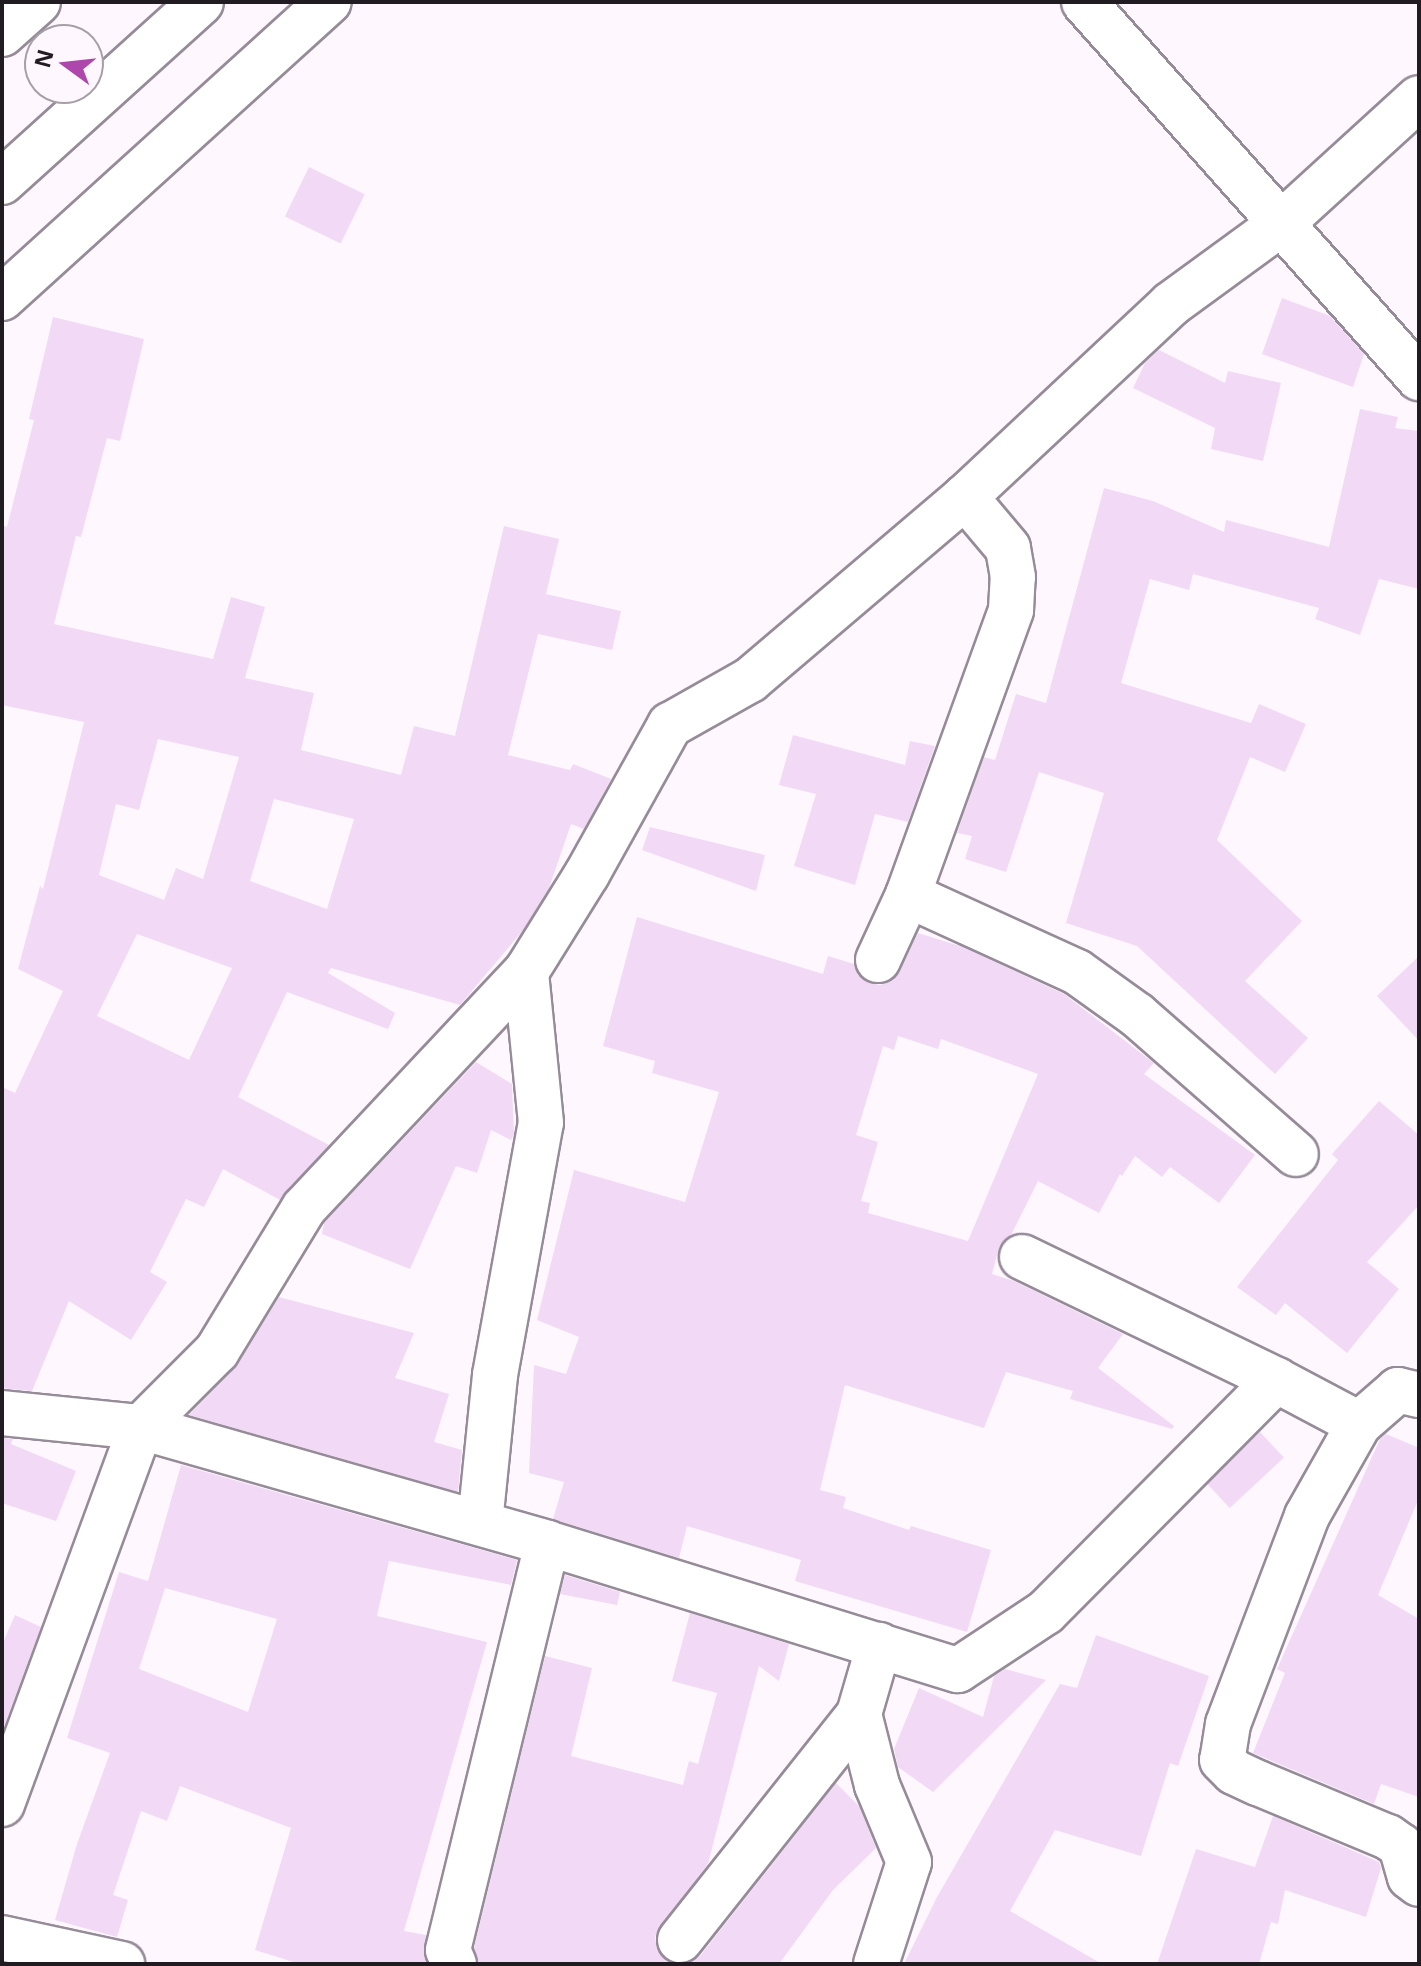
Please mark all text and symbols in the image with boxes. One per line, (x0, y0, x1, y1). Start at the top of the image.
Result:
north arrow (24, 24, 104, 104)
text: N (26, 46, 60, 71)

